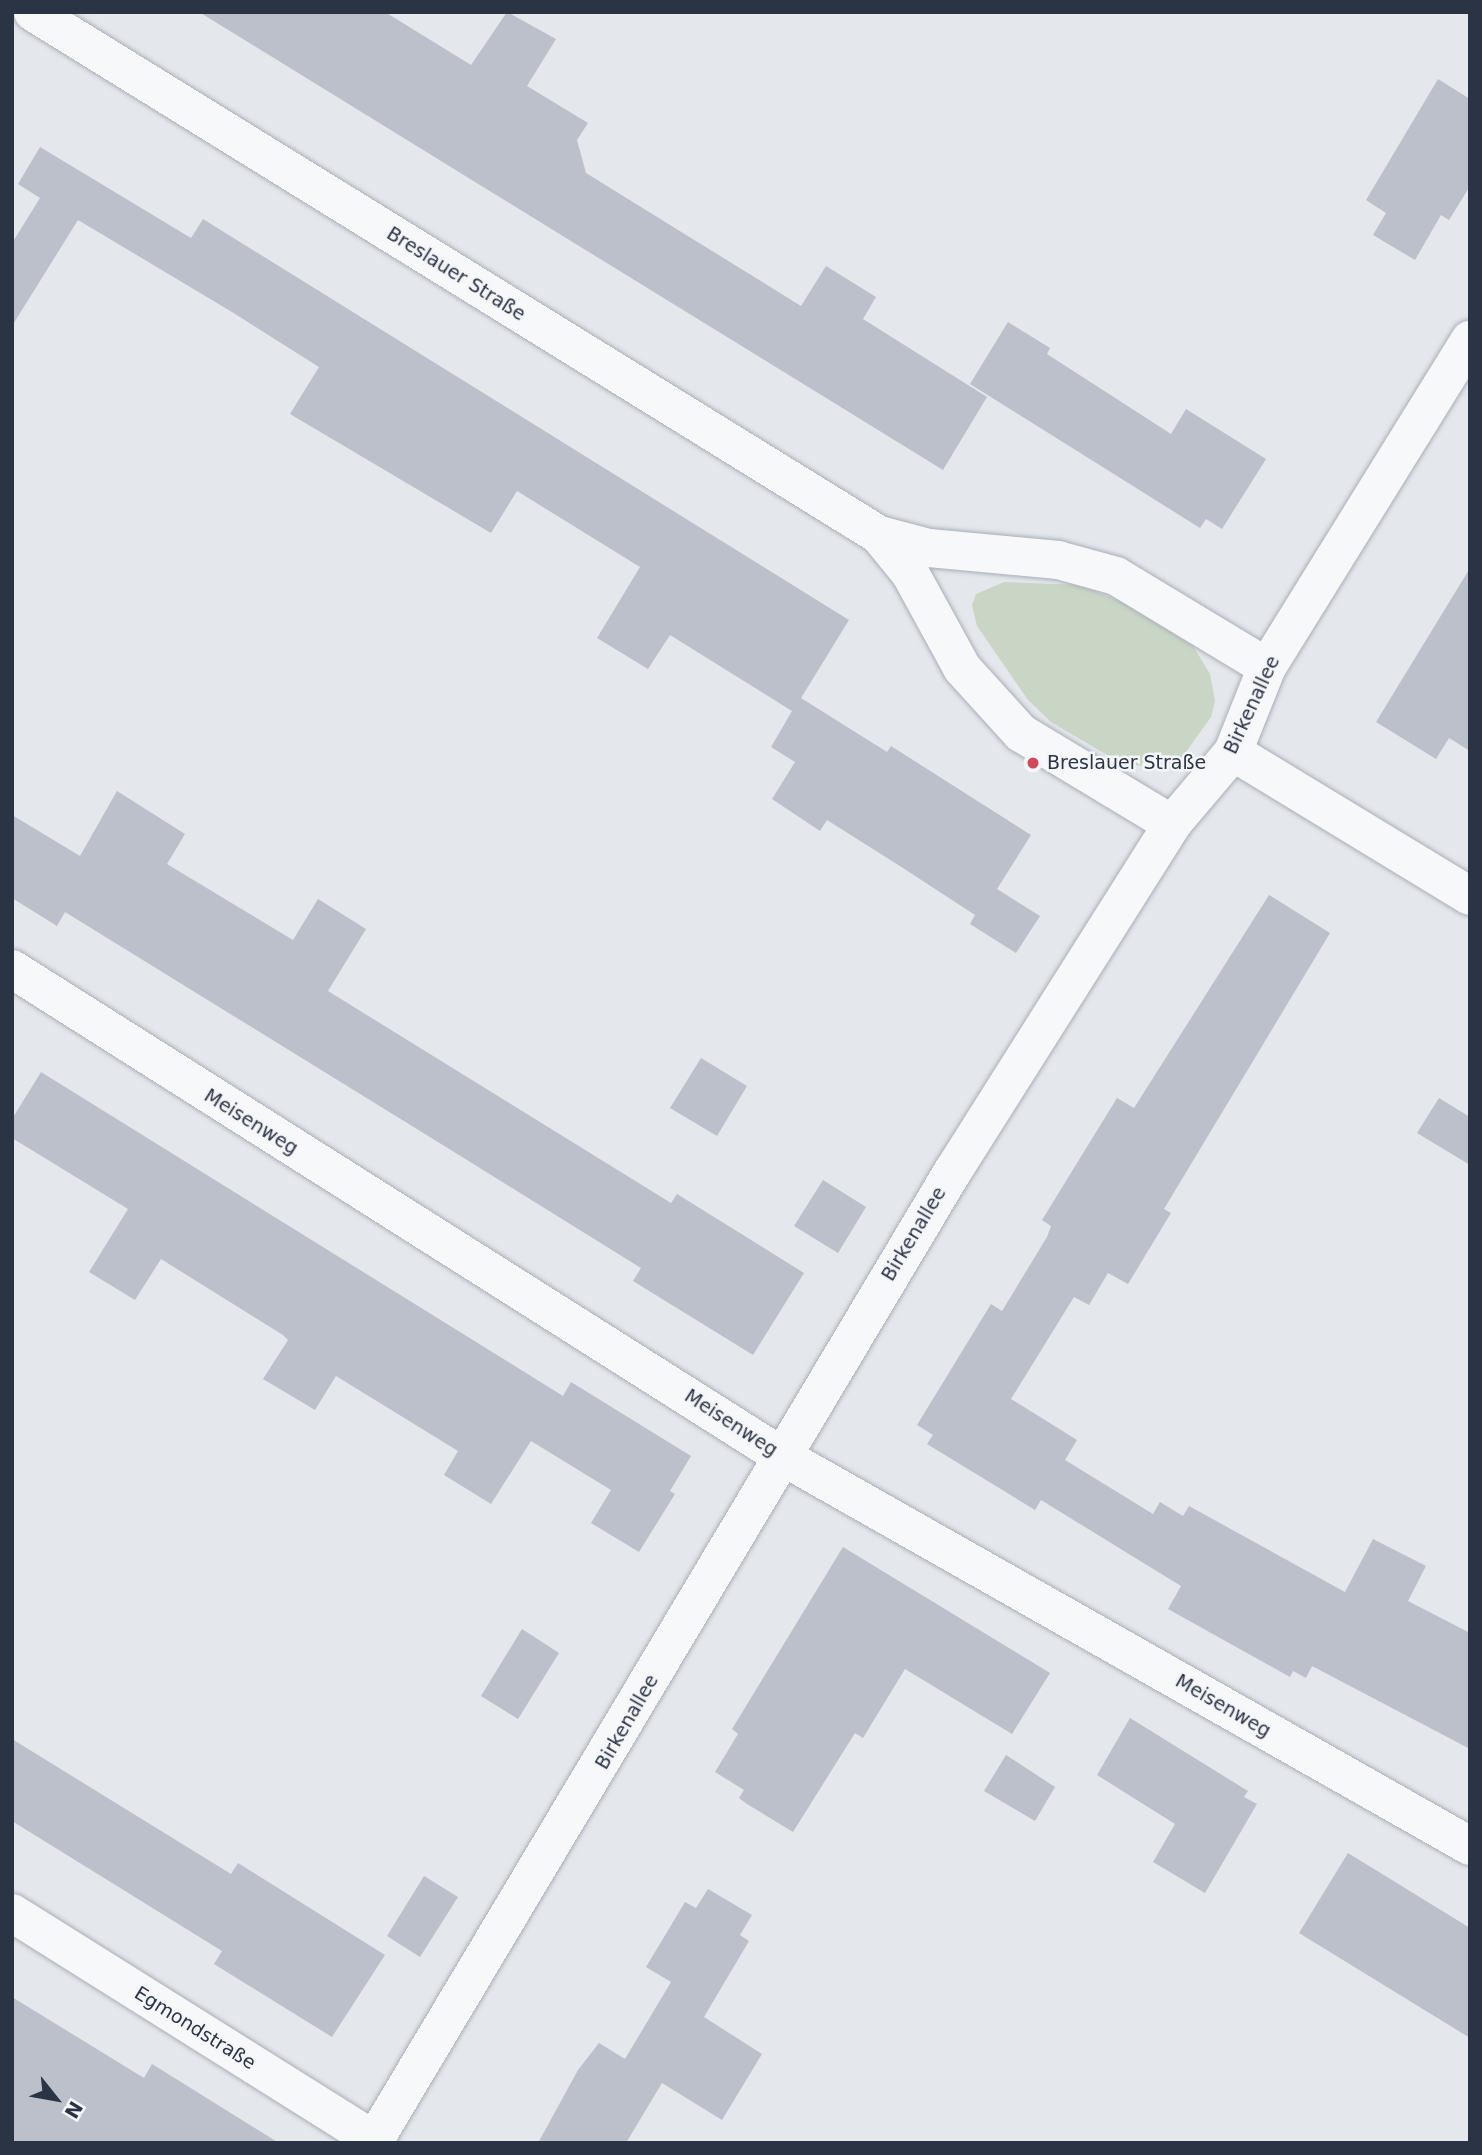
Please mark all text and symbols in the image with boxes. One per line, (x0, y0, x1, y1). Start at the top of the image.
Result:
street label: Breslauer Straße (382, 222, 530, 326)
street label: Birkenallee (1219, 652, 1285, 758)
place label: Breslauer Straße (1047, 752, 1206, 774)
marker: Breslauer Straße (1025, 755, 1041, 771)
street label: Meisenweg (200, 1084, 302, 1160)
street label: Birkenallee (877, 1183, 951, 1285)
street label: Meisenweg (680, 1384, 782, 1462)
street label: Meisenweg (1171, 1670, 1275, 1742)
street label: Birkenallee (591, 1671, 663, 1773)
street label: Egmondstraße (130, 1982, 260, 2074)
north arrow (21, 2064, 91, 2134)
text: N (60, 2097, 88, 2122)

